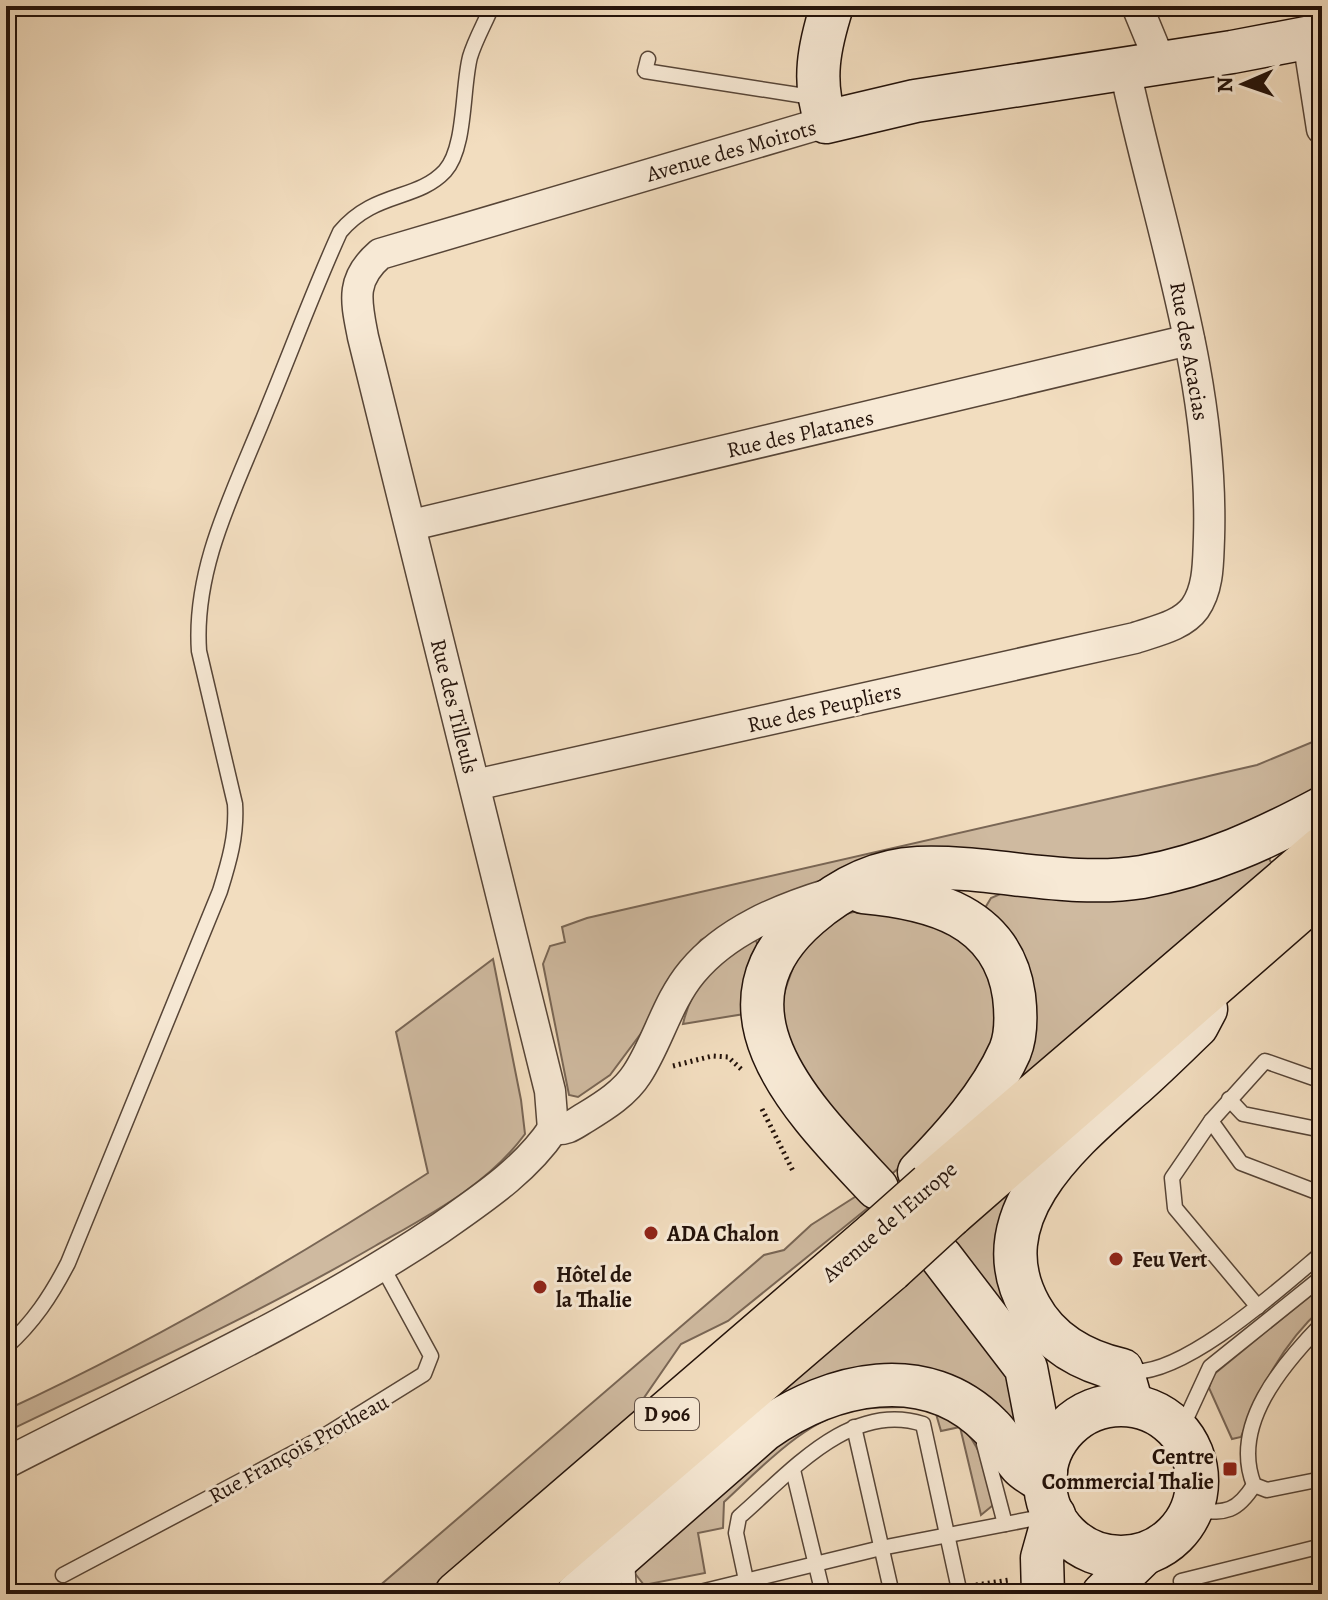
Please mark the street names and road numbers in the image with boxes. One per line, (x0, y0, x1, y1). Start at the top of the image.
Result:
street label: Avenue des Moirots (642, 112, 820, 190)
street label: Rue des Acacias (1162, 279, 1216, 423)
street label: Rue des Platanes (724, 403, 877, 465)
street label: Rue des Tilleuls (423, 636, 485, 777)
street label: Rue des Peupliers (744, 676, 904, 740)
street label: Avenue de l'Europe (815, 1155, 964, 1290)
street label: Rue François Protheau (203, 1387, 394, 1511)
road number: D 906 (635, 1398, 699, 1430)

